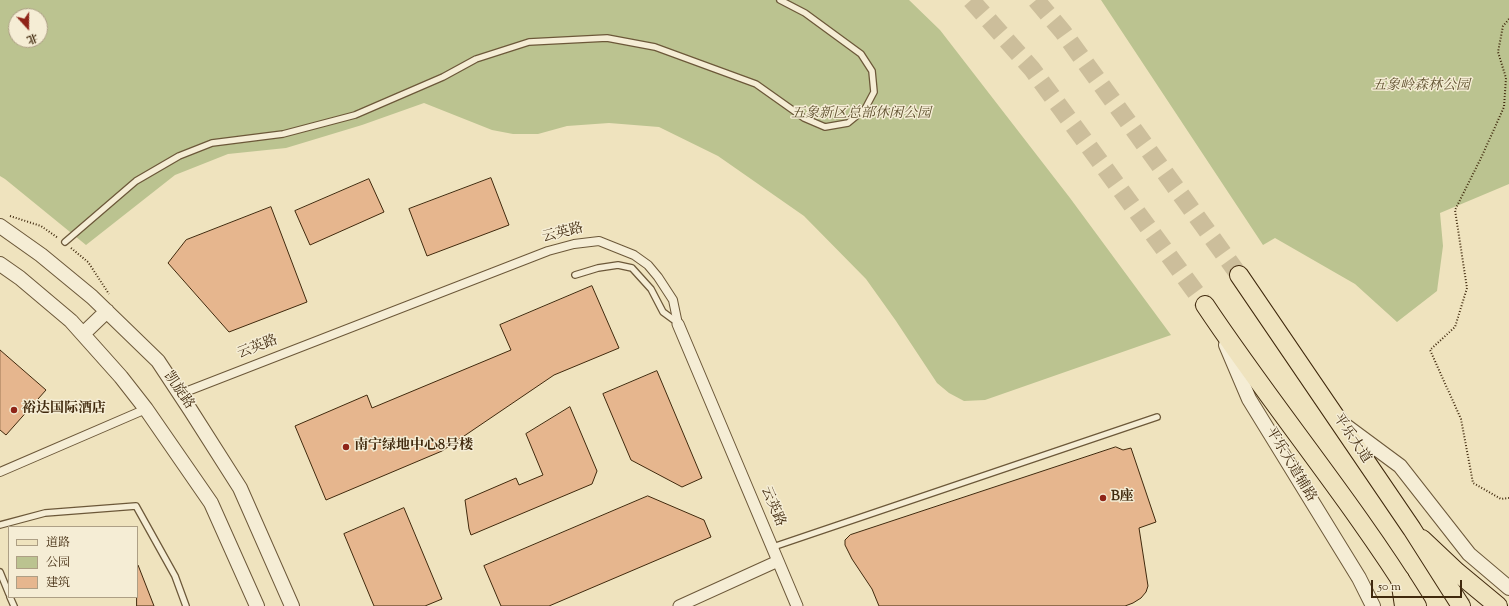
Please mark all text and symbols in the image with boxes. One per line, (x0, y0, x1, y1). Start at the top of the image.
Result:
north arrow (8, 8, 48, 48)
text: 北 (24, 29, 40, 48)
park label: 五象岭森林公园 (1372, 79, 1470, 95)
park label: 五象新区总部休闲公园 (791, 107, 931, 123)
street label: 云英路 (541, 221, 585, 247)
street label: 云英路 (235, 333, 281, 363)
street label: 凯旋路 (159, 369, 197, 413)
place label: 裕达国际酒店 (22, 402, 106, 418)
marker: 裕达国际酒店 (9, 405, 19, 415)
street label: 平乐大道 (1328, 411, 1374, 467)
street label: 平乐大道辅路 (1261, 425, 1319, 505)
place label: 南宁绿地中心8号楼 (354, 439, 473, 455)
marker: 南宁绿地中心8号楼 (341, 442, 351, 452)
street label: 云英路 (756, 484, 788, 530)
place label: B座 (1111, 490, 1134, 506)
marker: B座 (1098, 493, 1108, 503)
legend (8, 526, 138, 598)
text: 道路 (46, 534, 70, 552)
text: 公园 (46, 554, 70, 572)
scale bar (1373, 572, 1464, 598)
text: 建筑 (46, 574, 70, 592)
text: 50 m (1378, 578, 1401, 596)

